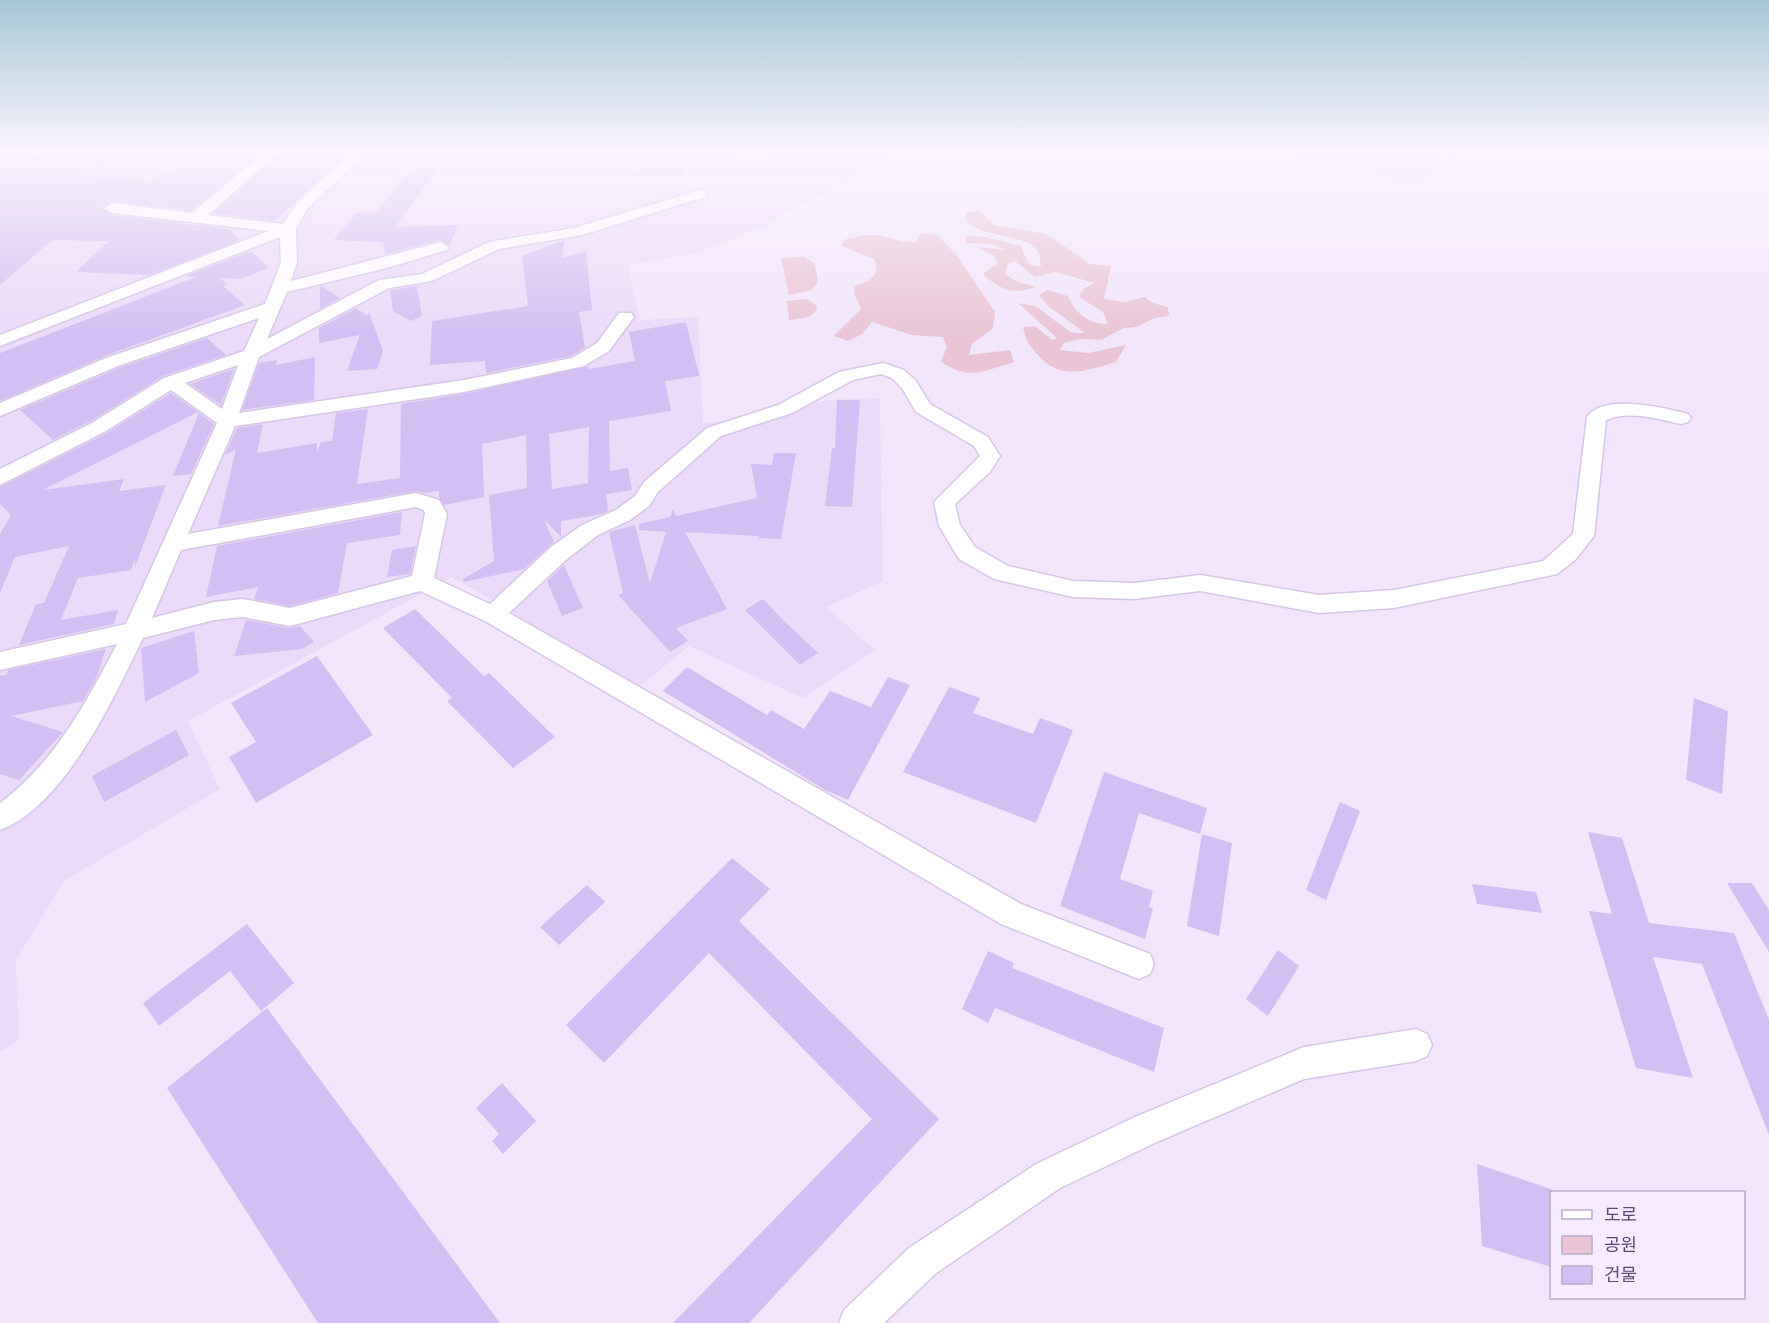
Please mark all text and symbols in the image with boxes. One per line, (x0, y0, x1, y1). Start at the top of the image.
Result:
legend (1550, 1191, 1745, 1299)
text: 도로 (1604, 1204, 1637, 1226)
text: 공원 (1604, 1234, 1637, 1256)
text: 건물 (1604, 1264, 1637, 1286)

